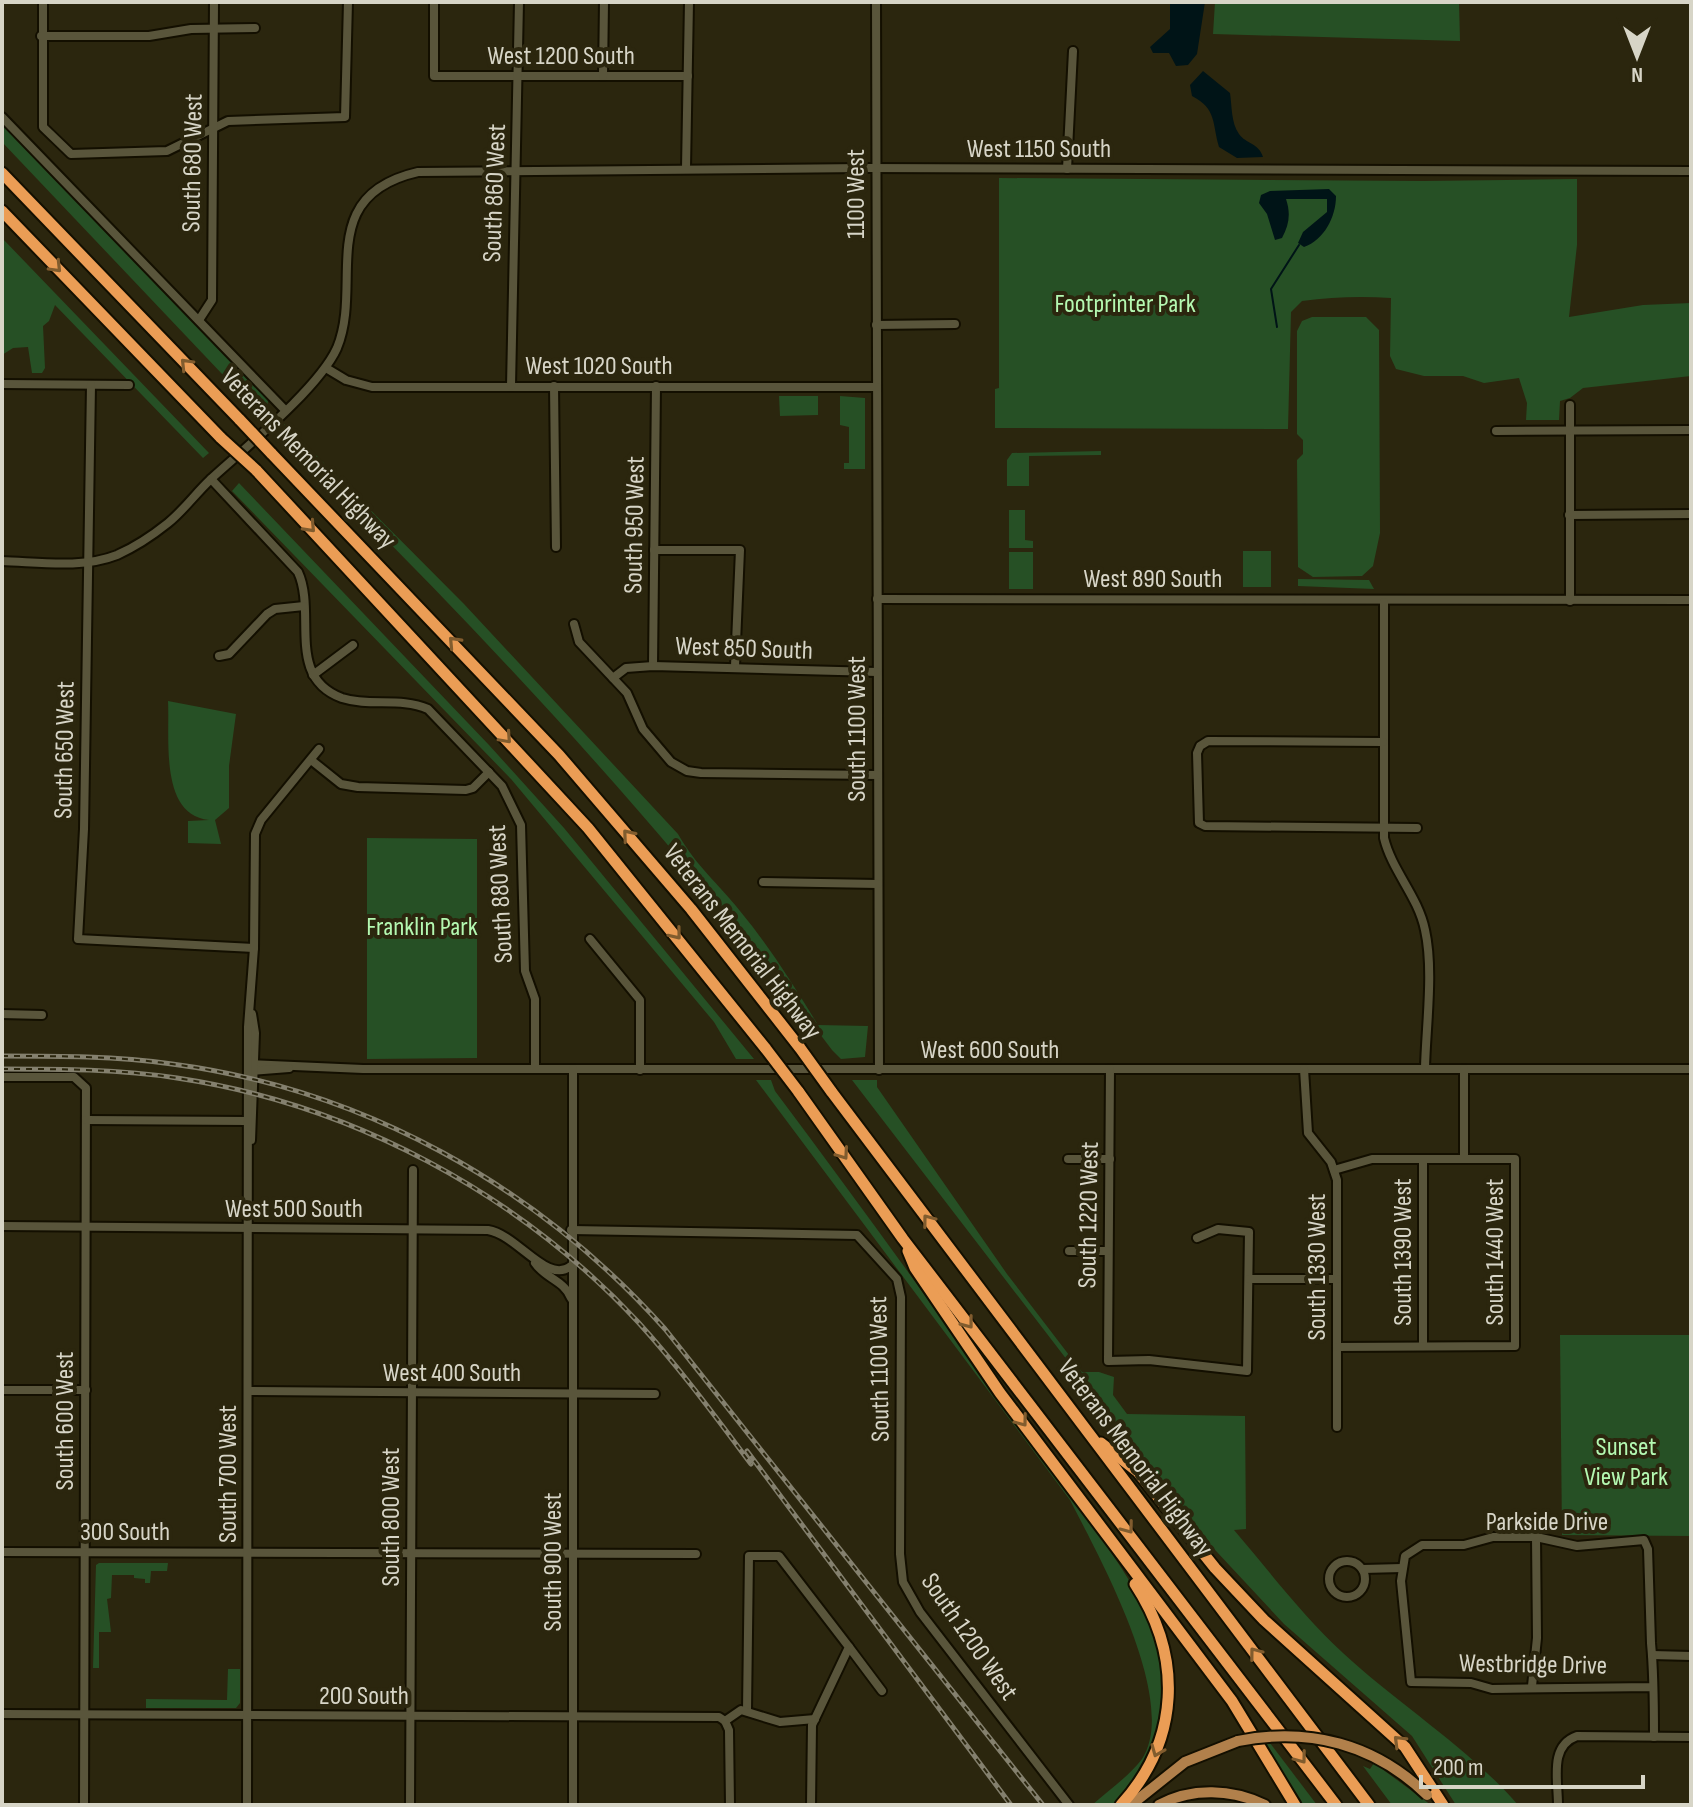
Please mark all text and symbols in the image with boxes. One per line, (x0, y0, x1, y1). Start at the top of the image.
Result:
north arrow (1597, 16, 1677, 96)
street label: West 1200 South (487, 41, 635, 72)
text: N (1631, 61, 1643, 88)
street label: South 680 West (176, 93, 210, 233)
street label: South 860 West (477, 123, 513, 263)
street label: West 1150 South (967, 134, 1111, 165)
street label: 1100 West (841, 149, 872, 239)
one-way arrow (47, 258, 61, 272)
park label: Footprinter Park (1054, 289, 1196, 320)
street label: West 1020 South (525, 351, 673, 382)
one-way arrow (181, 359, 196, 373)
street label: Veterans Memorial Highway (214, 362, 402, 556)
street label: South 950 West (618, 456, 652, 594)
one-way arrow (300, 518, 315, 532)
street label: West 890 South (1084, 564, 1222, 595)
street label: West 850 South (675, 631, 813, 667)
one-way arrow (448, 637, 463, 651)
street label: South 1100 West (842, 656, 873, 802)
street label: South 650 West (48, 681, 82, 819)
one-way arrow (496, 728, 511, 743)
street label: South 880 West (482, 824, 520, 964)
one-way arrow (623, 829, 638, 844)
street label: Veterans Memorial Highway (656, 838, 828, 1046)
park label: Franklin Park (366, 912, 478, 943)
one-way arrow (666, 925, 681, 939)
street label: West 600 South (921, 1035, 1059, 1066)
street label: South 1220 West (1072, 1141, 1106, 1289)
one-way arrow (833, 1146, 848, 1160)
street label: South 1390 West (1388, 1178, 1419, 1326)
street label: South 1440 West (1480, 1179, 1511, 1325)
street label: West 500 South (225, 1194, 363, 1225)
street label: South 1330 West (1302, 1194, 1333, 1340)
one-way arrow (924, 1214, 938, 1229)
street label: South 1100 West (863, 1296, 897, 1442)
one-way arrow (959, 1314, 973, 1329)
street label: South 600 West (50, 1351, 81, 1490)
street label: Veterans Memorial Highway (1051, 1353, 1219, 1563)
street label: West 400 South (383, 1358, 521, 1389)
street label: South 700 West (213, 1405, 244, 1543)
one-way arrow (1012, 1412, 1026, 1427)
park label: Sunset View Park (1584, 1432, 1668, 1493)
street label: South 800 West (376, 1447, 407, 1586)
street label: South 900 West (538, 1492, 569, 1632)
street label: Parkside Drive (1486, 1507, 1608, 1538)
street label: 300 South (80, 1517, 170, 1548)
one-way arrow (1118, 1519, 1132, 1534)
street label: South 1200 West (914, 1568, 1024, 1706)
one-way arrow (1250, 1647, 1264, 1662)
street label: Westbridge Drive (1459, 1648, 1607, 1682)
street label: 200 South (319, 1681, 409, 1712)
one-way arrow (1393, 1736, 1408, 1750)
scale bar (1421, 1739, 1643, 1789)
one-way arrow (1150, 1743, 1167, 1757)
one-way arrow (1291, 1750, 1305, 1764)
text: 200 m (1433, 1753, 1484, 1782)

